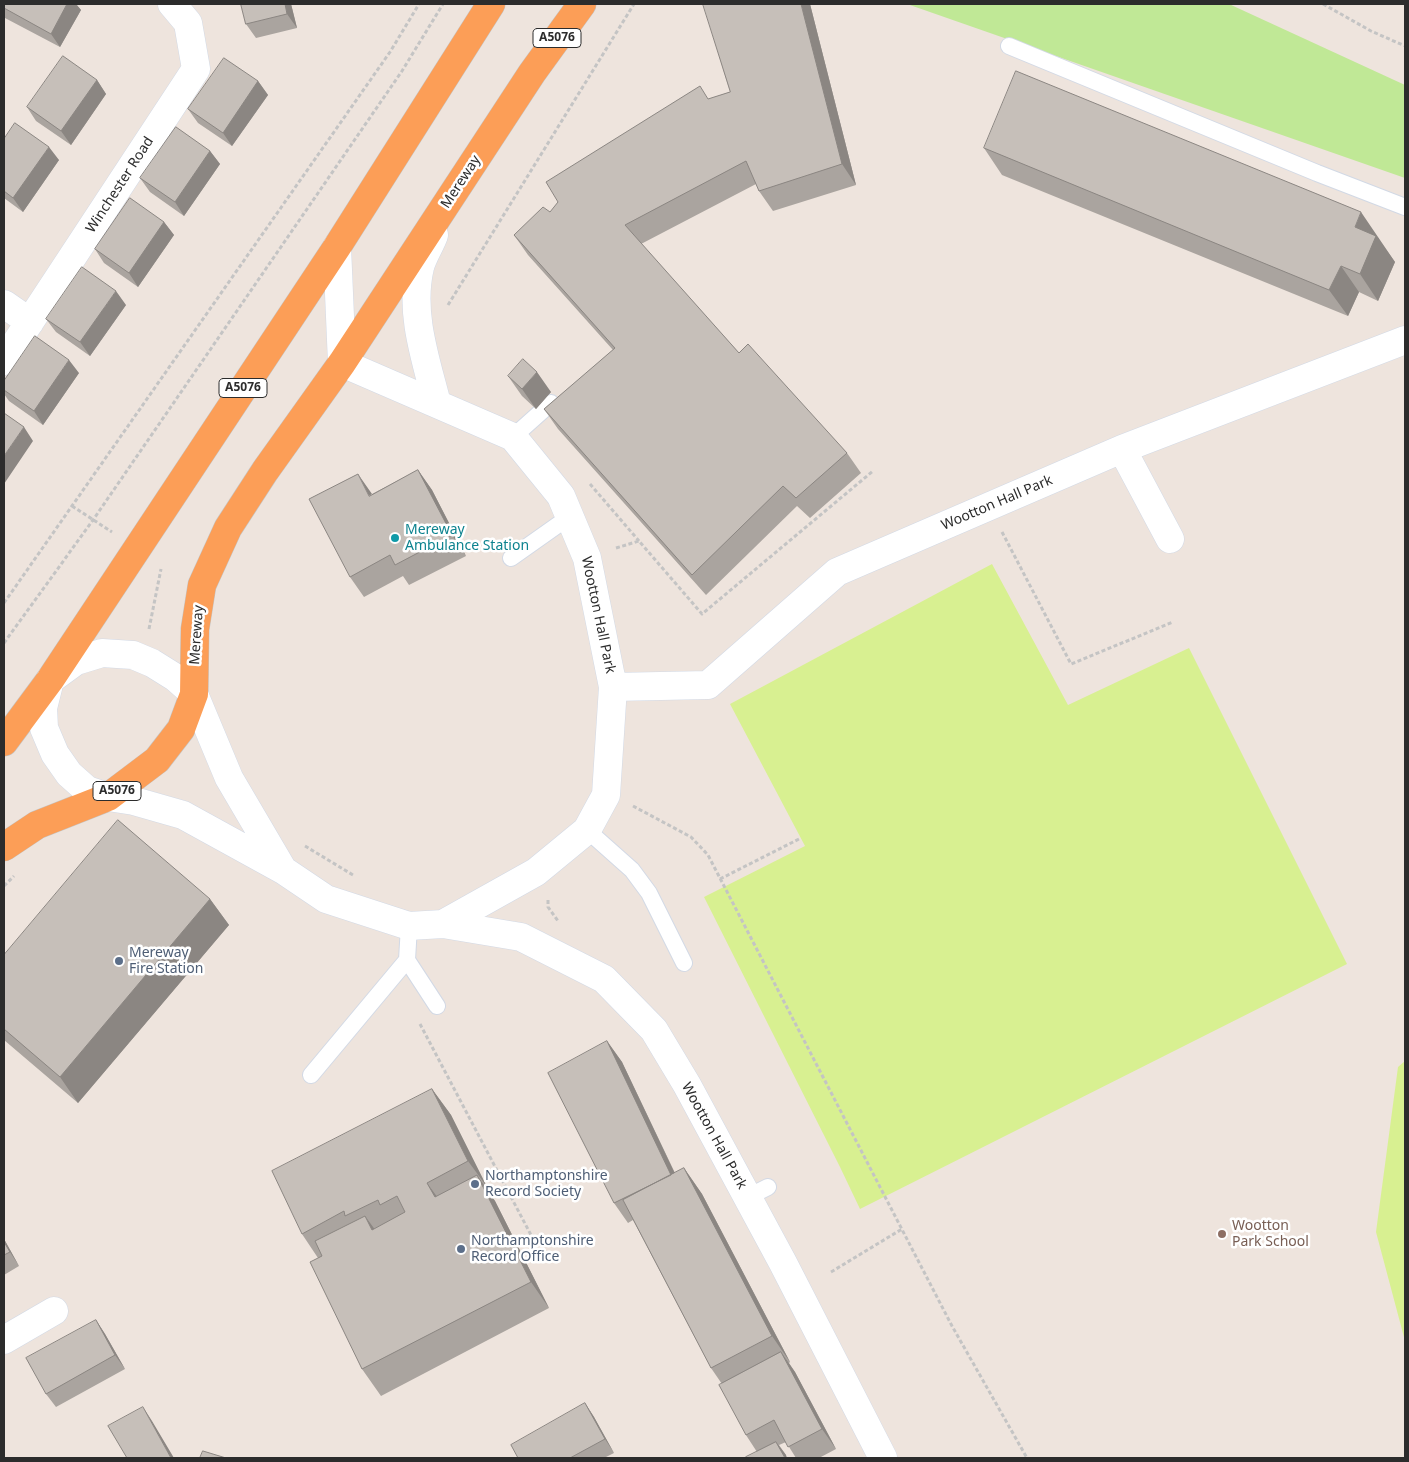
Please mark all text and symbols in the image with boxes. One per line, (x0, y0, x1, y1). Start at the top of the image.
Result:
road number: A5076 (533, 28, 581, 48)
street label: Winchester Road (83, 134, 157, 236)
street label: Mereway (438, 152, 484, 212)
road number: A5076 (219, 378, 267, 398)
street label: Wootton Hall Park (939, 472, 1055, 534)
place label: Mereway Ambulance Station (405, 522, 529, 554)
marker: Mereway Ambulance Station (389, 532, 401, 544)
street label: Wootton Hall Park (577, 555, 619, 675)
street label: Mereway (187, 605, 207, 665)
road number: A5076 (93, 781, 141, 800)
place label: Mereway Fire Station (129, 945, 203, 978)
marker: Mereway Fire Station (113, 955, 125, 967)
street label: Wootton Hall Park (678, 1080, 750, 1192)
place label: Northamptonshire Record Society (485, 1168, 608, 1200)
marker: Northamptonshire Record Society (469, 1178, 481, 1190)
place label: Wootton Park School (1232, 1218, 1309, 1250)
marker: Wootton Park School (1216, 1228, 1228, 1240)
place label: Northamptonshire Record Office (471, 1233, 594, 1266)
marker: Northamptonshire Record Office (455, 1243, 467, 1255)

